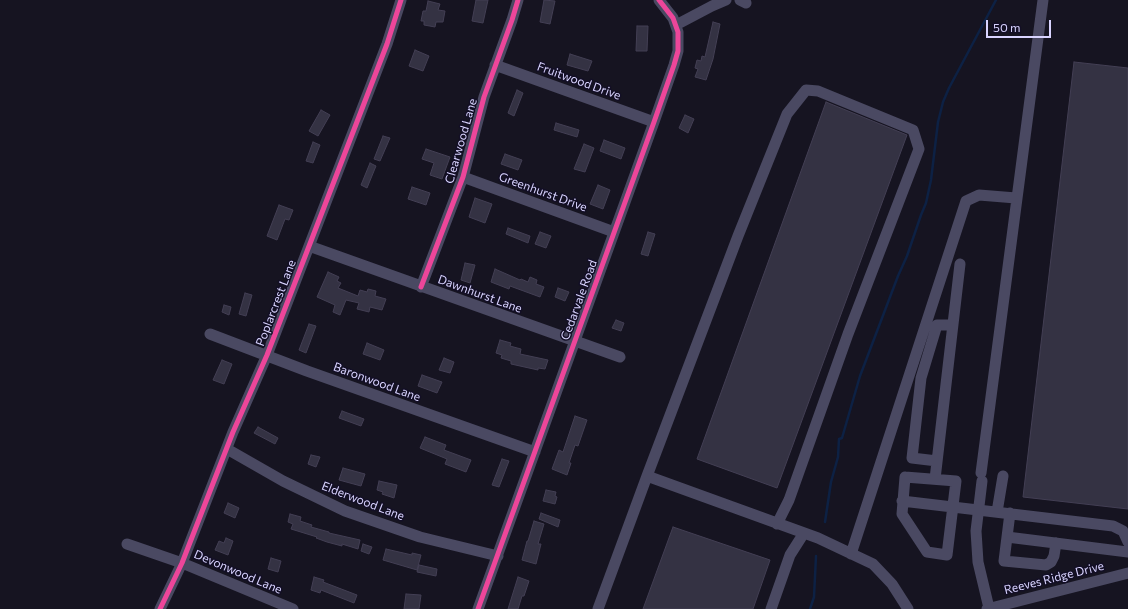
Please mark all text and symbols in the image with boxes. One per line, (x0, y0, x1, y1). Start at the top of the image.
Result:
scale bar (988, 12, 1053, 38)
text: 50 m (993, 20, 1021, 34)
street label: Fruitwood Drive (535, 59, 623, 103)
street label: Clearwood Lane (442, 97, 480, 185)
street label: Greenhurst Drive (497, 169, 589, 215)
street label: Poplarcrest Lane (253, 258, 299, 348)
street label: Cedarvale Road (558, 258, 600, 342)
street label: Dawnhurst Lane (436, 272, 524, 316)
street label: Baronwood Lane (331, 360, 423, 404)
street label: Elderwood Lane (320, 479, 406, 523)
street label: Devonwood Lane (192, 547, 284, 597)
street label: Reeves Ridge Drive (1003, 559, 1105, 597)

